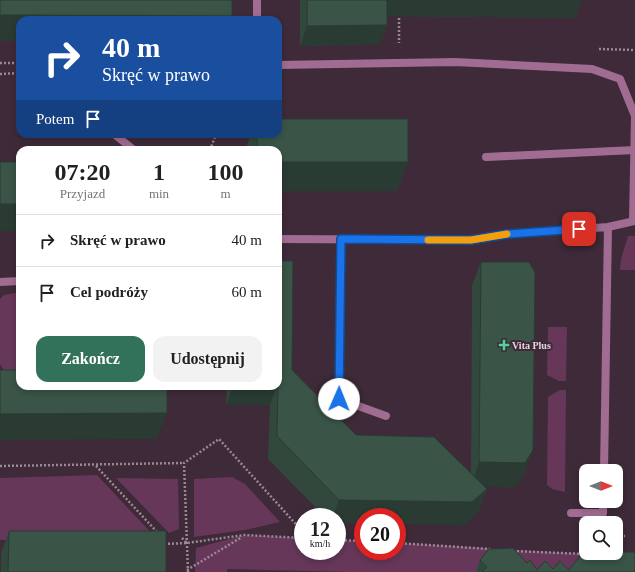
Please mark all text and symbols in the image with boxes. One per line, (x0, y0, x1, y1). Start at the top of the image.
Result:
icon: right (36, 32, 88, 84)
text: 40 m (102, 32, 160, 63)
text: Skręć w prawo (102, 65, 210, 85)
icon: arrive (82, 108, 104, 130)
text: Potem (36, 111, 74, 127)
text: 07:20 (54, 159, 110, 185)
text: 1 (153, 159, 165, 185)
text: 100 (208, 159, 244, 185)
text: Przyjazd (60, 186, 105, 201)
text: min (149, 186, 169, 201)
text: m (220, 186, 231, 201)
pin (562, 212, 596, 246)
icon: arrive (568, 218, 590, 240)
icon: right (36, 230, 58, 252)
text: Skręć w prawo (70, 232, 166, 248)
text: 40 m (232, 232, 262, 248)
icon: arrive (36, 282, 58, 304)
text: Cel podróży (70, 284, 148, 300)
text: 60 m (232, 284, 262, 300)
button: Zakończ (36, 336, 145, 382)
button: Udostępnij (153, 336, 262, 382)
marker: Vita Plus (499, 340, 509, 350)
place label: Vita Plus (512, 340, 551, 351)
position arrow (318, 378, 360, 420)
north arrow (579, 464, 623, 508)
map controls (579, 464, 623, 560)
speed limit sign: 20 (354, 508, 406, 560)
button: search (579, 516, 623, 560)
text: 12 (310, 518, 330, 540)
text: km/h (310, 538, 330, 549)

